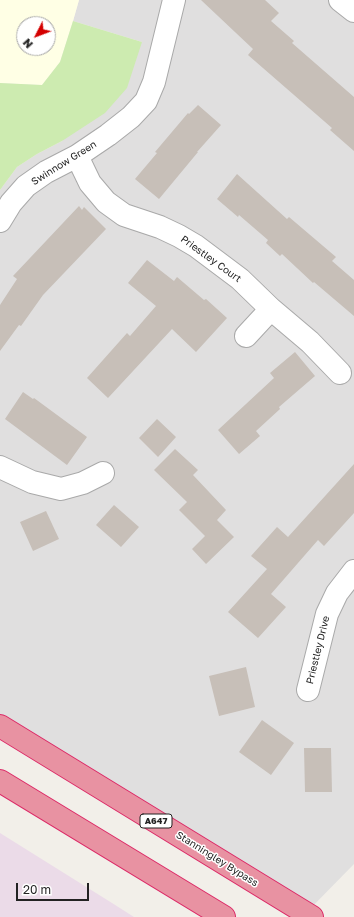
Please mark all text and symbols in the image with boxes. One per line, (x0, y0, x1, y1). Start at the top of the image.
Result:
north arrow (16, 16, 56, 56)
text: N (20, 36, 35, 51)
street label: Swinnow Green (29, 138, 99, 188)
street label: Priestley Court (178, 233, 244, 285)
street label: Priestley Drive (304, 615, 332, 685)
road number: A647 (140, 814, 172, 828)
street label: Stanningley Bypass (174, 829, 260, 889)
scale bar (18, 875, 91, 901)
text: 20 m (23, 882, 51, 897)

